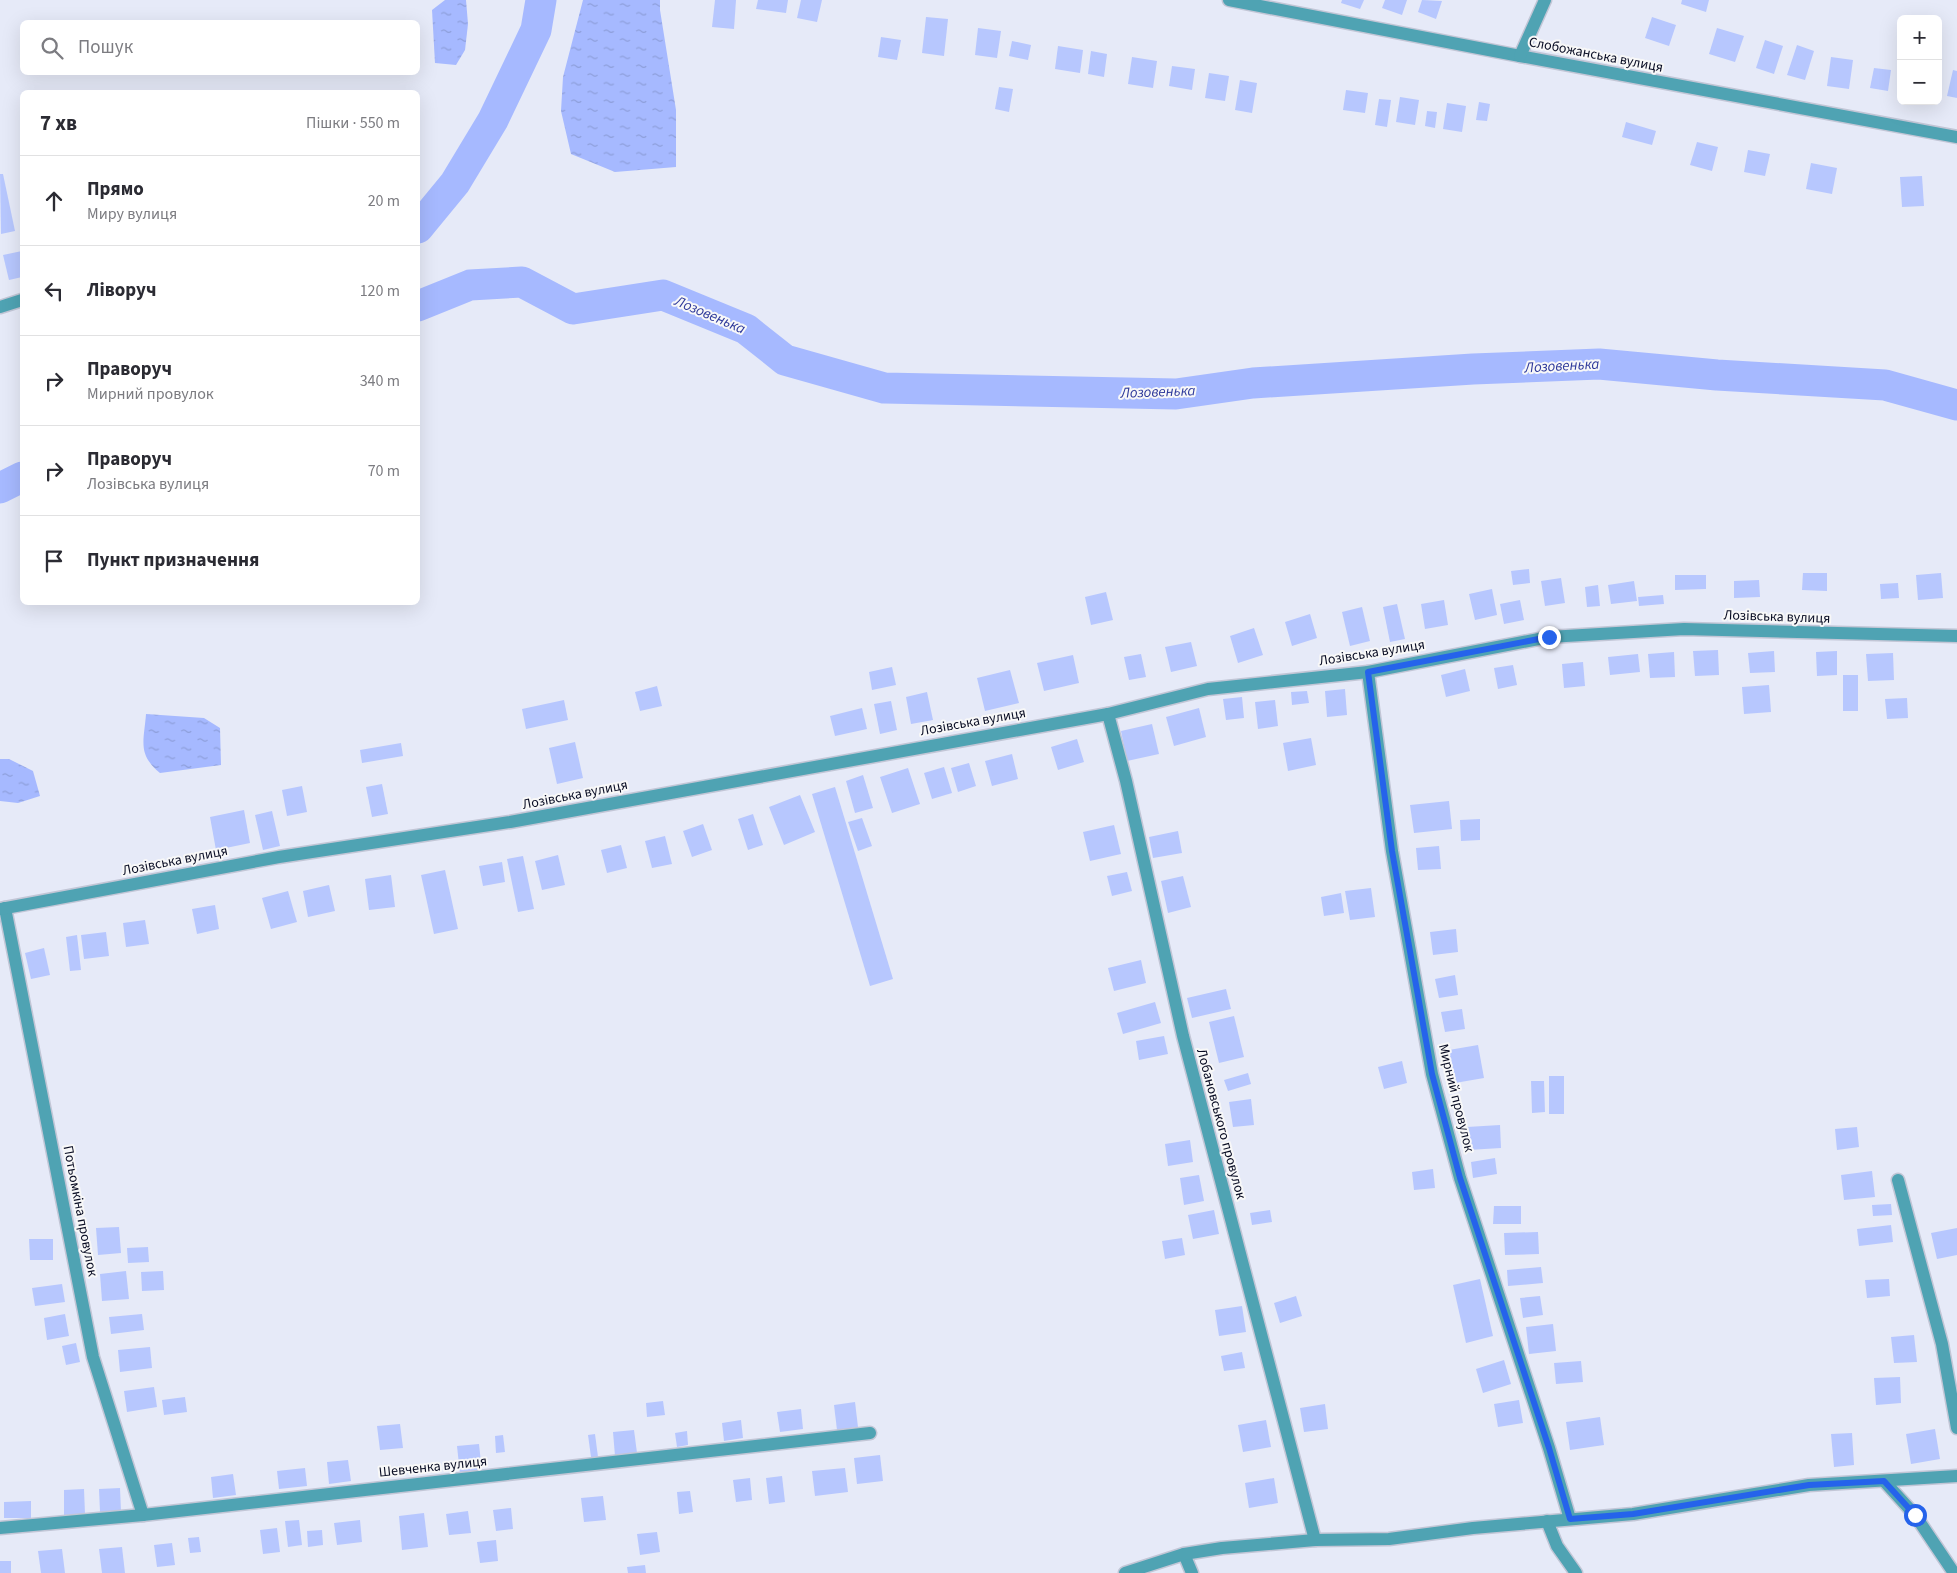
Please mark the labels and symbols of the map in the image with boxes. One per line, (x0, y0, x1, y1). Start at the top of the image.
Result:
street label: Слобожанська вулиця (1527, 32, 1665, 78)
water label: Лозовенька (670, 290, 749, 339)
water label: Лозовенька (1523, 354, 1600, 378)
water label: Лозовенька (1119, 380, 1196, 404)
street label: Лозівська вулиця (1723, 605, 1831, 629)
route end (1538, 626, 1561, 649)
street label: Лозівська вулиця (1318, 635, 1426, 671)
street label: Лозівська вулиця (919, 703, 1027, 741)
street label: Лозівська вулиця (521, 775, 629, 815)
street label: Лозівська вулиця (121, 841, 229, 881)
street label: Мирний провулок (1433, 1042, 1479, 1154)
street label: Лобановського провулок (1191, 1046, 1251, 1202)
street label: Потьомкіна провулок (58, 1144, 102, 1278)
street label: Шевченка вулиця (378, 1451, 488, 1483)
route start (1904, 1504, 1927, 1527)

